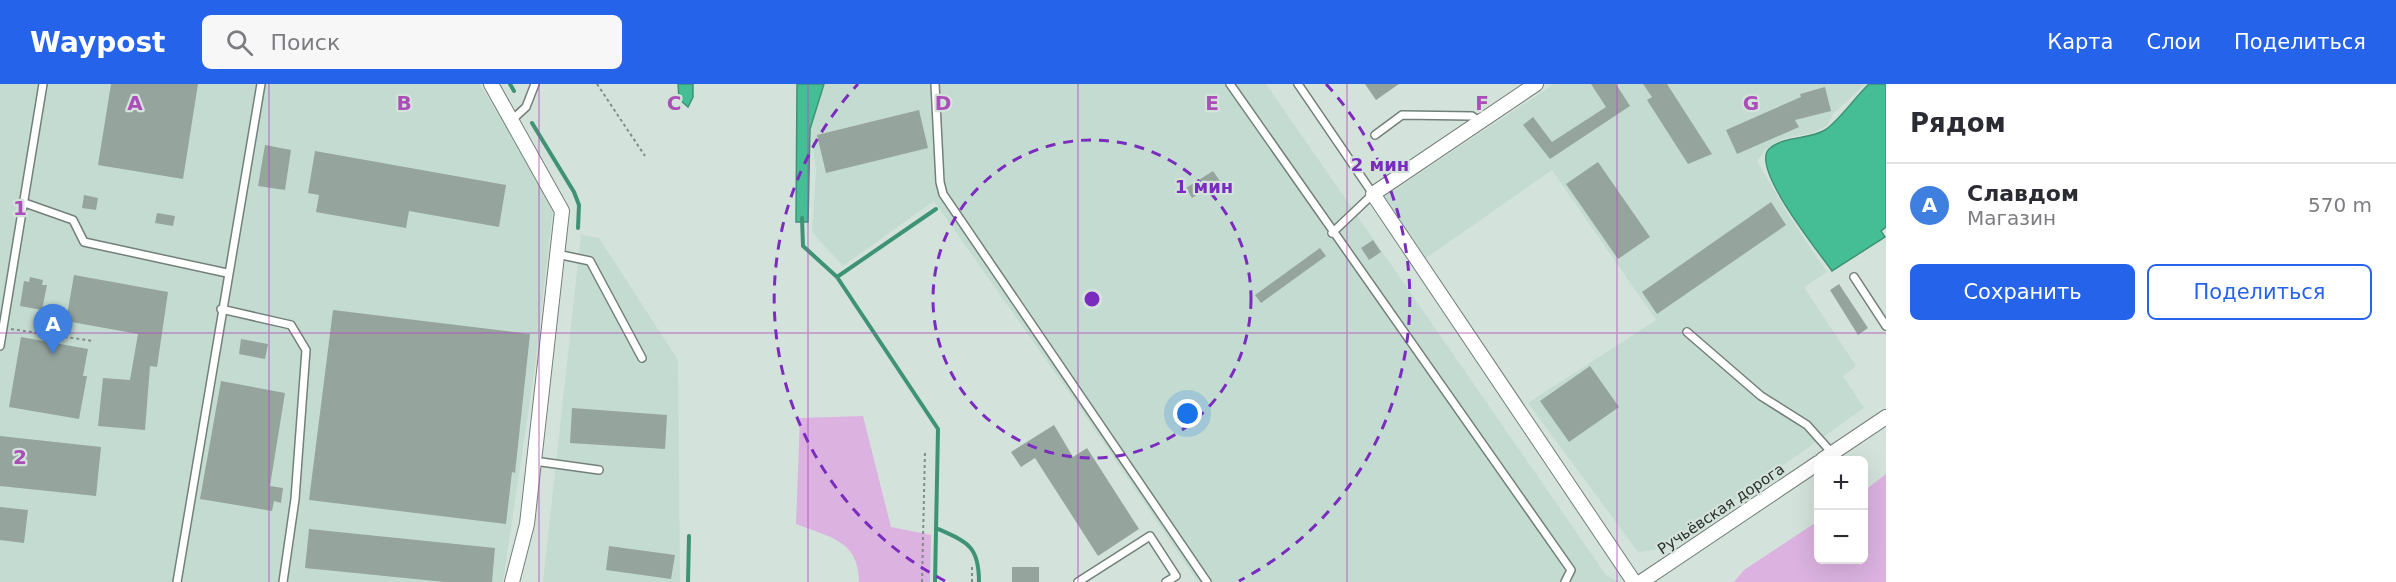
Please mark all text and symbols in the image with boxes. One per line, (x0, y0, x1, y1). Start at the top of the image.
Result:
search box (202, 15, 622, 69)
text: Waypost (30, 26, 166, 59)
icon: search (223, 26, 256, 59)
text: Поиск (271, 30, 340, 55)
text: Карта (2047, 30, 2113, 54)
text: Слои (2146, 30, 2201, 54)
text: Поделиться (2234, 30, 2366, 54)
text: A (127, 91, 143, 115)
text: B (396, 91, 412, 115)
text: C (667, 91, 681, 115)
text: D (935, 91, 951, 115)
text: E (1205, 91, 1219, 115)
text: F (1475, 91, 1489, 115)
text: G (1743, 91, 1759, 115)
text: Рядом (1910, 108, 2006, 138)
text: 2 мин (1351, 154, 1409, 175)
text: 1 мин (1175, 176, 1233, 197)
text: Славдом (1967, 181, 2079, 206)
text: A (1922, 193, 1937, 217)
text: 570 m (2308, 193, 2372, 217)
text: 1 (13, 196, 27, 220)
text: Магазин (1967, 206, 2056, 230)
button: Сохранить (1910, 264, 2135, 320)
button: Поделиться (2147, 264, 2372, 320)
centre of rings (1082, 289, 1102, 309)
pin: A (34, 304, 72, 354)
your location (1173, 399, 1202, 428)
text: 2 (13, 445, 27, 469)
map controls (1814, 456, 1868, 564)
button: + (1814, 456, 1868, 510)
street label: Ручьёвская дорога (1654, 460, 1788, 558)
button: − (1814, 510, 1868, 564)

